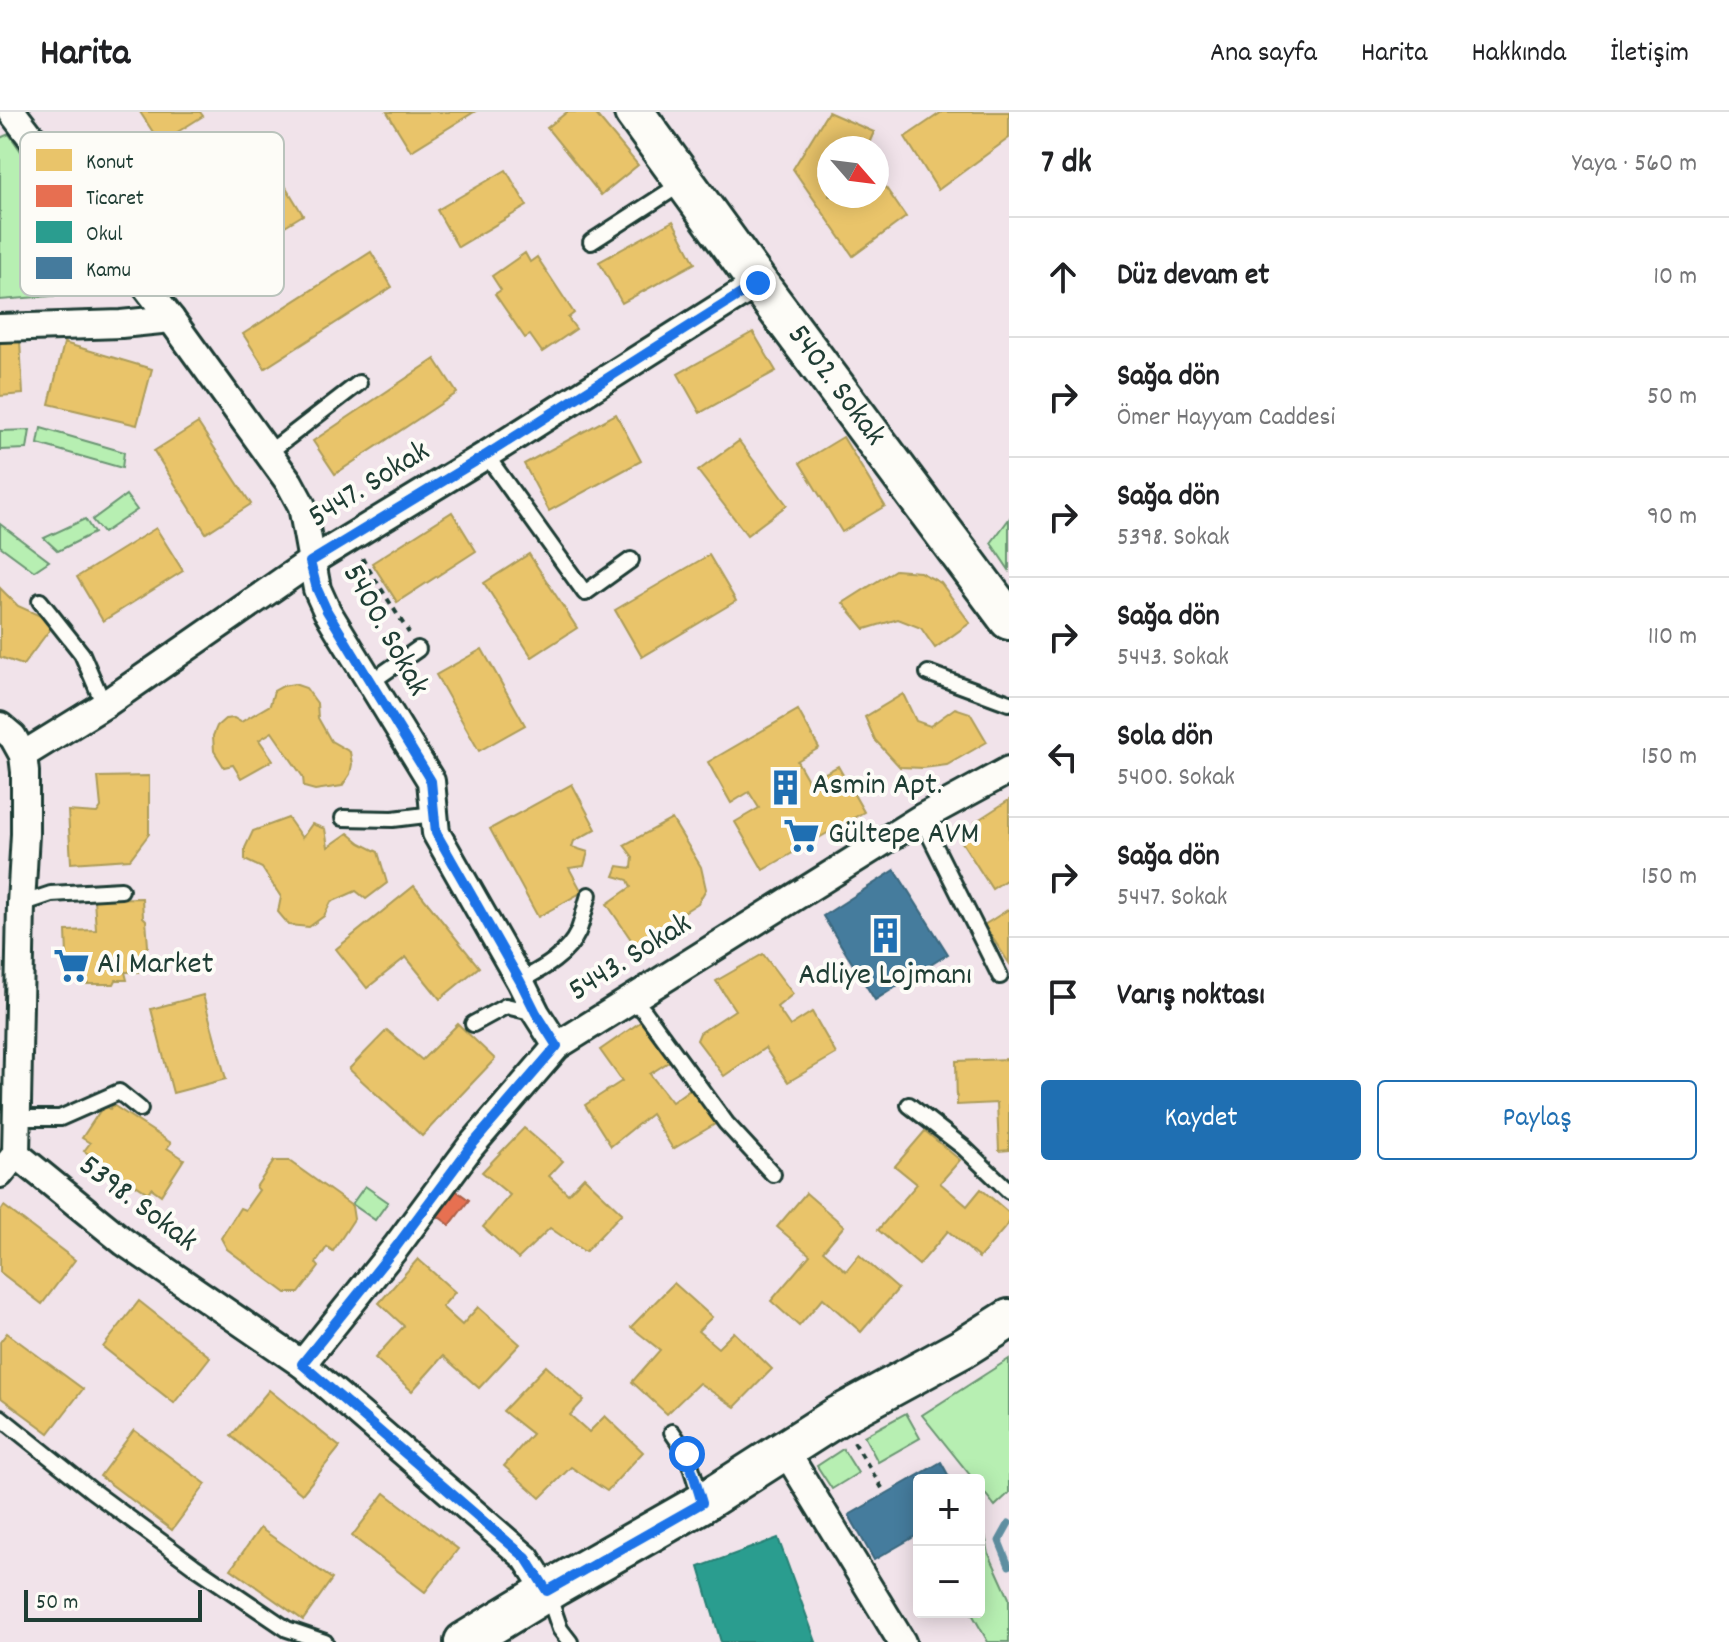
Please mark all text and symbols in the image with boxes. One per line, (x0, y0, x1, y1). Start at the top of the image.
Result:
text: Harita (40, 28, 130, 83)
text: Ana sayfa (1210, 35, 1317, 75)
text: Harita (1361, 35, 1427, 75)
text: Hakkında (1471, 35, 1566, 75)
text: İletişim (1610, 35, 1689, 75)
legend (20, 132, 284, 296)
north arrow (817, 136, 889, 208)
text: 7 dk (1041, 140, 1092, 189)
text: Yaya · 560 m (1572, 146, 1697, 183)
text: Konut (86, 148, 134, 179)
text: Ticaret (86, 184, 144, 215)
text: Okul (86, 220, 122, 251)
icon: ahead (1041, 255, 1085, 299)
text: Kamu (86, 256, 131, 287)
text: Düz devam et (1117, 256, 1269, 299)
text: 10 m (1653, 259, 1697, 296)
route end (740, 265, 776, 301)
street label: 5402. Sokak (774, 316, 896, 457)
text: Sağa dön (1117, 357, 1220, 400)
icon: right (1041, 375, 1085, 419)
text: 50 m (1647, 379, 1697, 416)
text: Ömer Hayyam Caddesi (1117, 400, 1335, 437)
street label: 5447. Sokak (300, 430, 440, 542)
text: Sağa dön (1117, 477, 1220, 520)
icon: right (1041, 495, 1085, 539)
text: 90 m (1647, 499, 1697, 536)
text: 5398. Sokak (1117, 520, 1230, 557)
street label: 5400. Sokak (329, 556, 439, 706)
text: Sağa dön (1117, 597, 1220, 640)
icon: right (1041, 615, 1085, 659)
text: 110 m (1648, 619, 1697, 656)
text: 5443. Sokak (1117, 640, 1229, 677)
text: Sola dön (1117, 717, 1213, 760)
icon: left (1041, 735, 1085, 779)
text: 150 m (1641, 739, 1697, 776)
text: 5400. Sokak (1117, 760, 1235, 797)
place label: Asmin Apt. (812, 764, 942, 810)
building icon: Asmin Apt. (767, 768, 805, 806)
place label: Gültepe AVM (828, 813, 979, 859)
supermarket icon: Gültepe AVM (783, 817, 821, 855)
text: Sağa dön (1117, 837, 1220, 880)
icon: right (1041, 855, 1085, 899)
text: 150 m (1641, 859, 1697, 896)
text: 5447. Sokak (1117, 880, 1227, 917)
street label: 5443. Sokak (560, 903, 702, 1015)
building icon: Adliye Lojmanı (866, 916, 904, 954)
place label: A1 Market (97, 943, 214, 989)
supermarket icon: A1 Market (52, 947, 90, 985)
place label: Adliye Lojmanı (798, 954, 972, 1000)
icon: arrive (1041, 975, 1085, 1019)
text: Varış noktası (1117, 976, 1265, 1019)
button: Kaydet (1041, 1080, 1361, 1160)
button: Paylaş (1377, 1080, 1697, 1160)
street label: 5398. Sokak (68, 1145, 206, 1265)
route start (669, 1436, 705, 1472)
map controls (913, 1474, 985, 1618)
button: + (913, 1474, 985, 1546)
button: − (913, 1546, 985, 1618)
scale bar (24, 1586, 202, 1622)
text: 50 m (36, 1588, 78, 1619)

